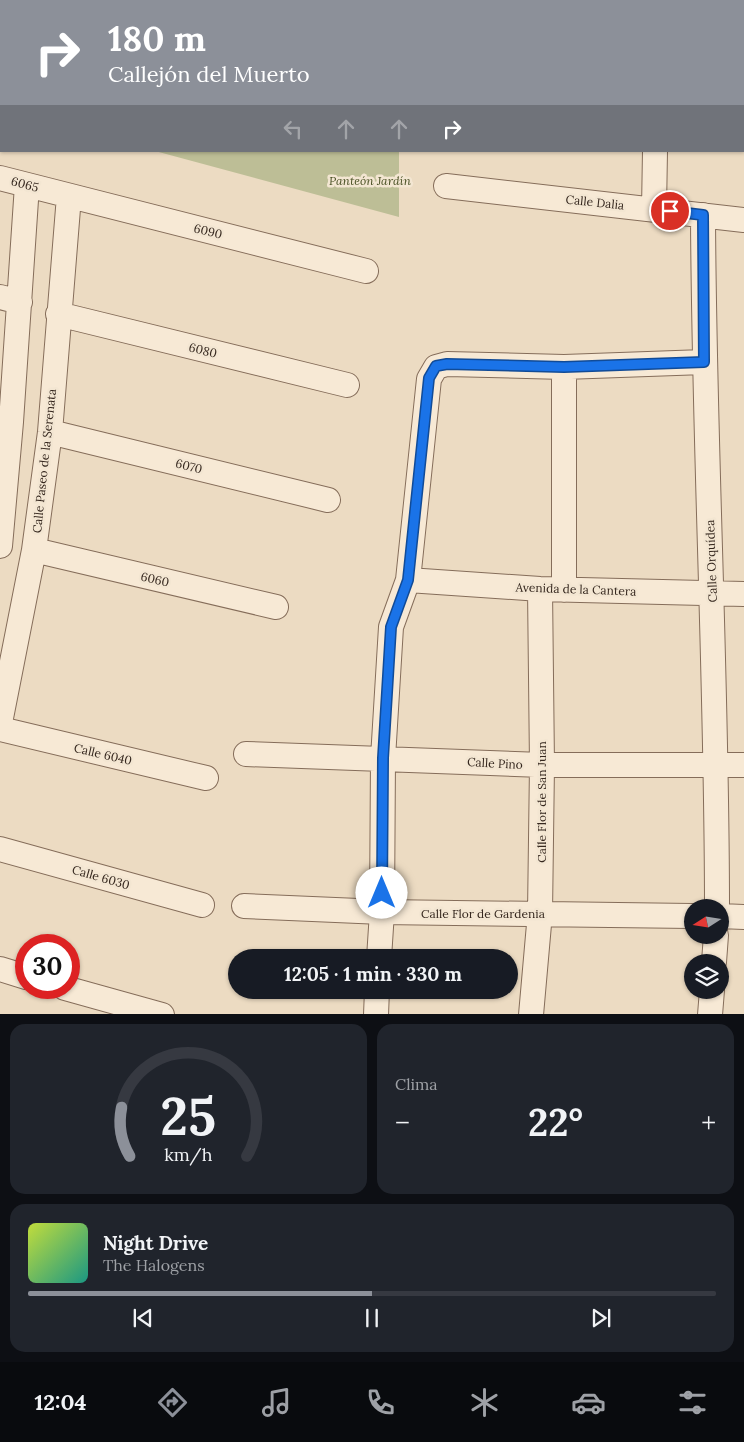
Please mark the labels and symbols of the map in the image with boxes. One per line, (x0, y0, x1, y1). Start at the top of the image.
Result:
street label: 6065 (10, 173, 40, 195)
park label: Panteón Jardín (329, 173, 411, 188)
pin (649, 190, 691, 232)
street label: Calle Dalia (565, 191, 625, 213)
street label: 6090 (192, 220, 224, 242)
street label: 6080 (187, 339, 219, 361)
street label: Calle Paseo de la Serenata (29, 388, 59, 534)
street label: 6070 (174, 455, 204, 477)
street label: Calle Orquídea (702, 519, 720, 603)
street label: 6060 (139, 568, 171, 590)
street label: Avenida de la Cantera (514, 579, 637, 599)
street label: Calle 6040 (73, 740, 133, 768)
street label: Calle Flor de San Juan (534, 741, 549, 863)
street label: Calle Pino (467, 754, 523, 772)
street label: Calle 6030 (70, 862, 132, 892)
position arrow (355, 866, 407, 918)
north arrow (684, 899, 729, 944)
street label: Calle Flor de Gardenia (421, 906, 545, 921)
speed limit sign: 30 (15, 934, 80, 999)

